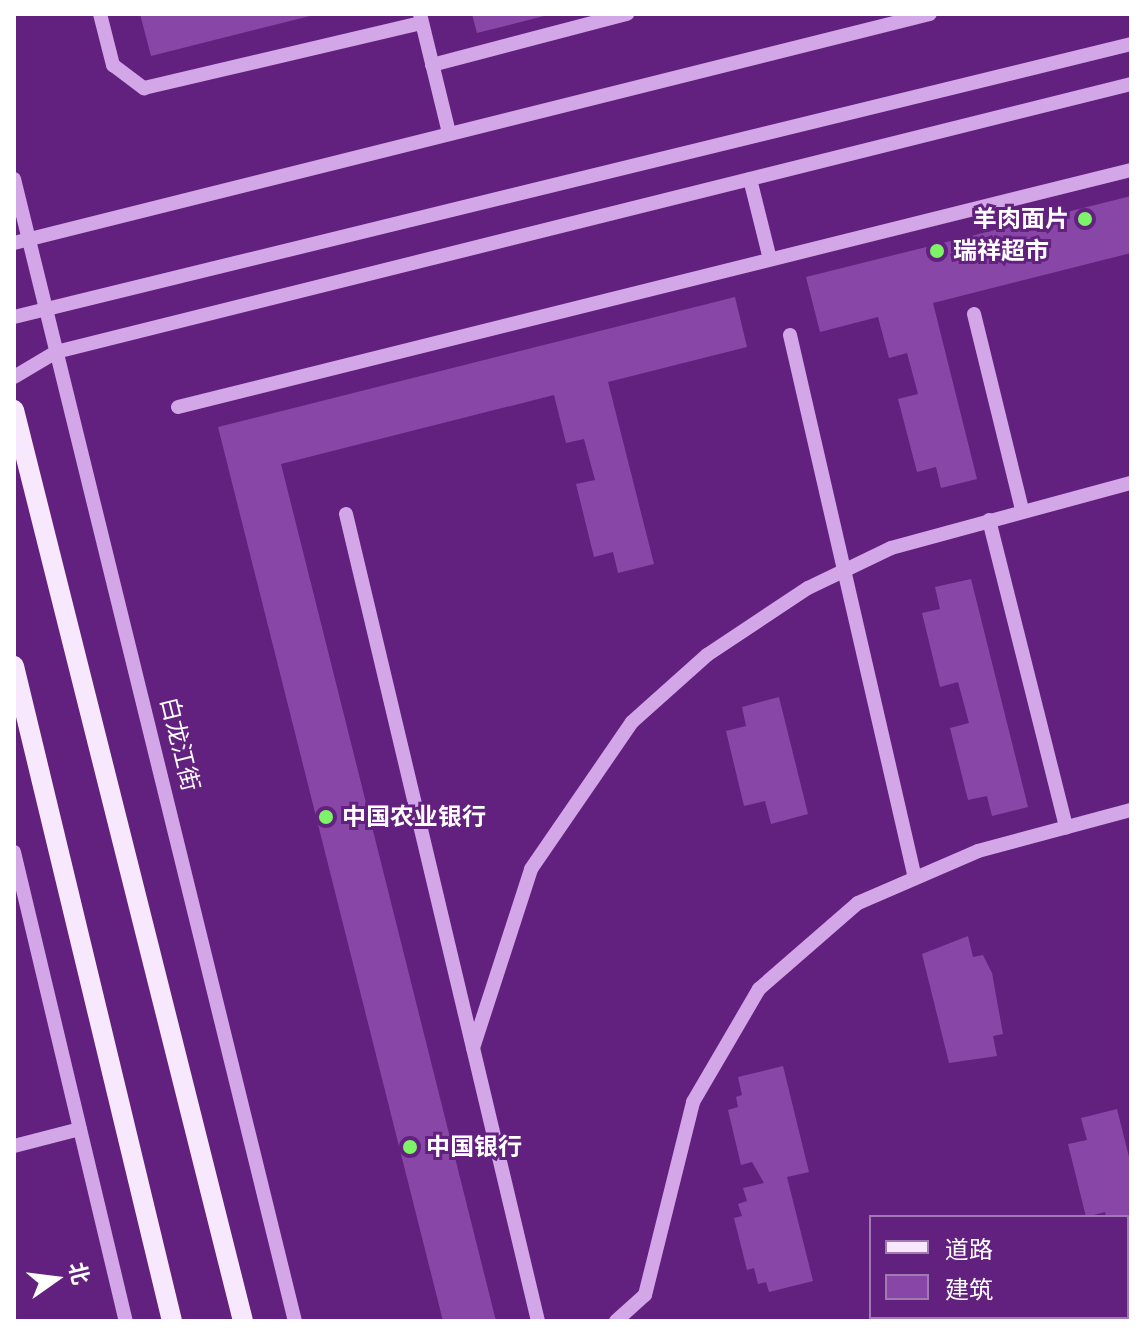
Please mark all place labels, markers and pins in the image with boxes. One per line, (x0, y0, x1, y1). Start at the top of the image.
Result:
place label: 羊肉面片 (973, 205, 1069, 233)
marker: 羊肉面片 (1076, 210, 1094, 228)
place label: 瑞祥超市 (953, 237, 1049, 265)
marker: 瑞祥超市 (928, 242, 946, 260)
place label: 中国农业银行 (342, 803, 486, 831)
marker: 中国农业银行 (317, 808, 335, 826)
place label: 中国银行 (426, 1133, 522, 1161)
marker: 中国银行 (401, 1138, 419, 1156)

